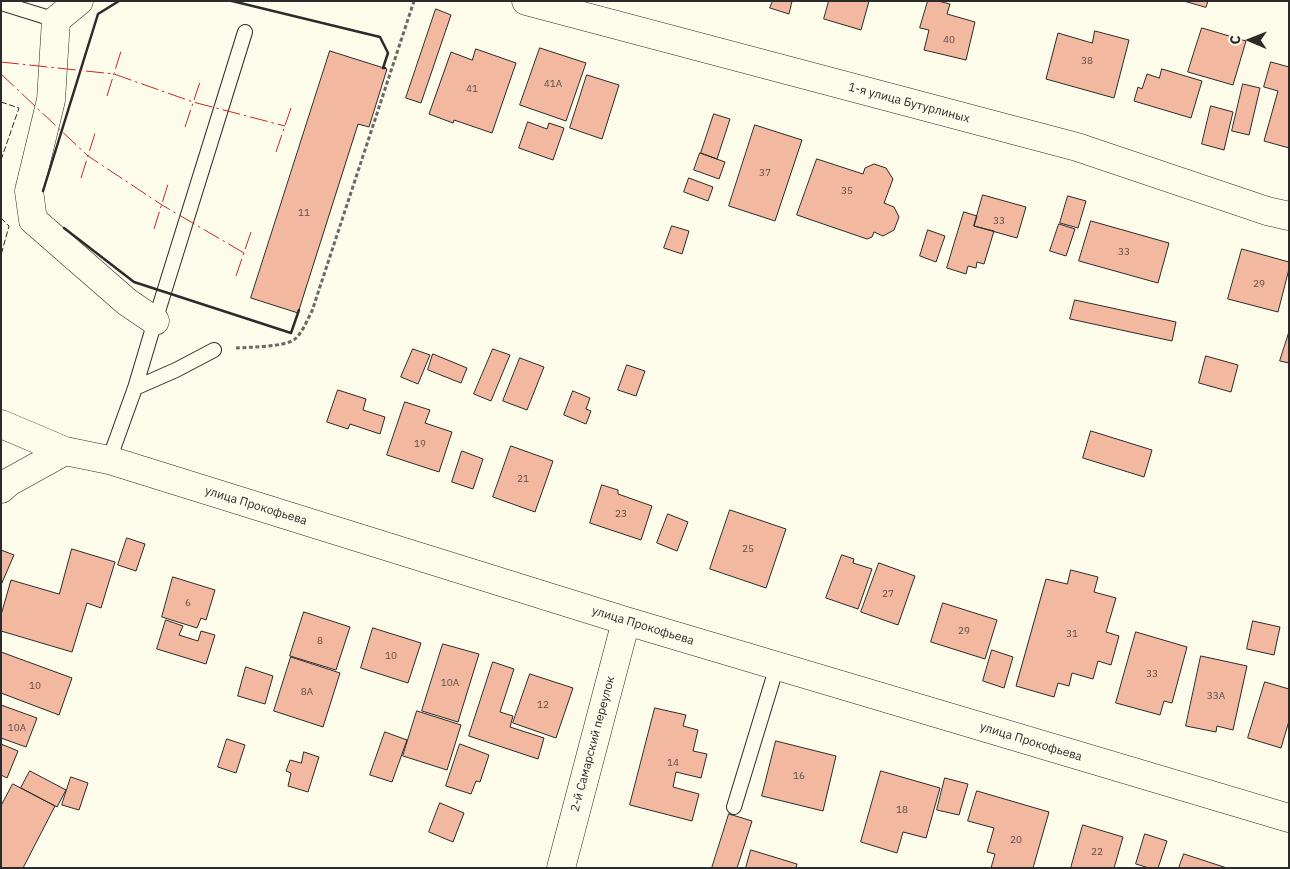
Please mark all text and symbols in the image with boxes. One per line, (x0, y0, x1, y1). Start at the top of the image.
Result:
north arrow (1225, 15, 1275, 65)
house number: 40 (943, 34, 955, 46)
text: С (1226, 35, 1244, 44)
house number: 38 (1081, 55, 1093, 67)
house number: 41А (544, 78, 562, 90)
street label: 1-я улица Бутурлиных (847, 80, 971, 126)
house number: 41 (466, 83, 478, 95)
house number: 37 (759, 167, 771, 179)
house number: 35 (841, 185, 853, 197)
house number: 11 (298, 207, 310, 219)
house number: 33 (993, 215, 1005, 227)
house number: 33 (1118, 246, 1130, 258)
house number: 29 (1253, 278, 1265, 290)
house number: 19 (414, 438, 426, 450)
house number: 21 (517, 473, 529, 485)
street label: улица Прокофьева (203, 484, 309, 528)
house number: 23 (615, 508, 627, 520)
house number: 25 (742, 543, 754, 555)
house number: 27 (882, 588, 894, 600)
house number: 6 (185, 597, 191, 609)
street label: улица Прокофьева (590, 604, 696, 648)
house number: 29 (958, 625, 970, 637)
house number: 31 (1066, 628, 1078, 640)
house number: 8 (317, 635, 323, 647)
house number: 10 (385, 650, 397, 662)
house number: 33 (1146, 668, 1158, 680)
street label: 2-й Самарский переулок (568, 675, 618, 813)
house number: 10А (441, 677, 459, 689)
house number: 10 (29, 680, 41, 692)
house number: 8А (301, 686, 313, 698)
house number: 33А (1207, 690, 1225, 702)
house number: 12 (537, 699, 549, 711)
street label: улица Прокофьева (978, 720, 1084, 764)
house number: 10А (8, 722, 26, 734)
house number: 14 (667, 757, 679, 769)
house number: 16 (793, 770, 805, 782)
house number: 18 (896, 804, 908, 816)
house number: 20 (1010, 834, 1022, 846)
house number: 22 (1091, 846, 1103, 858)

